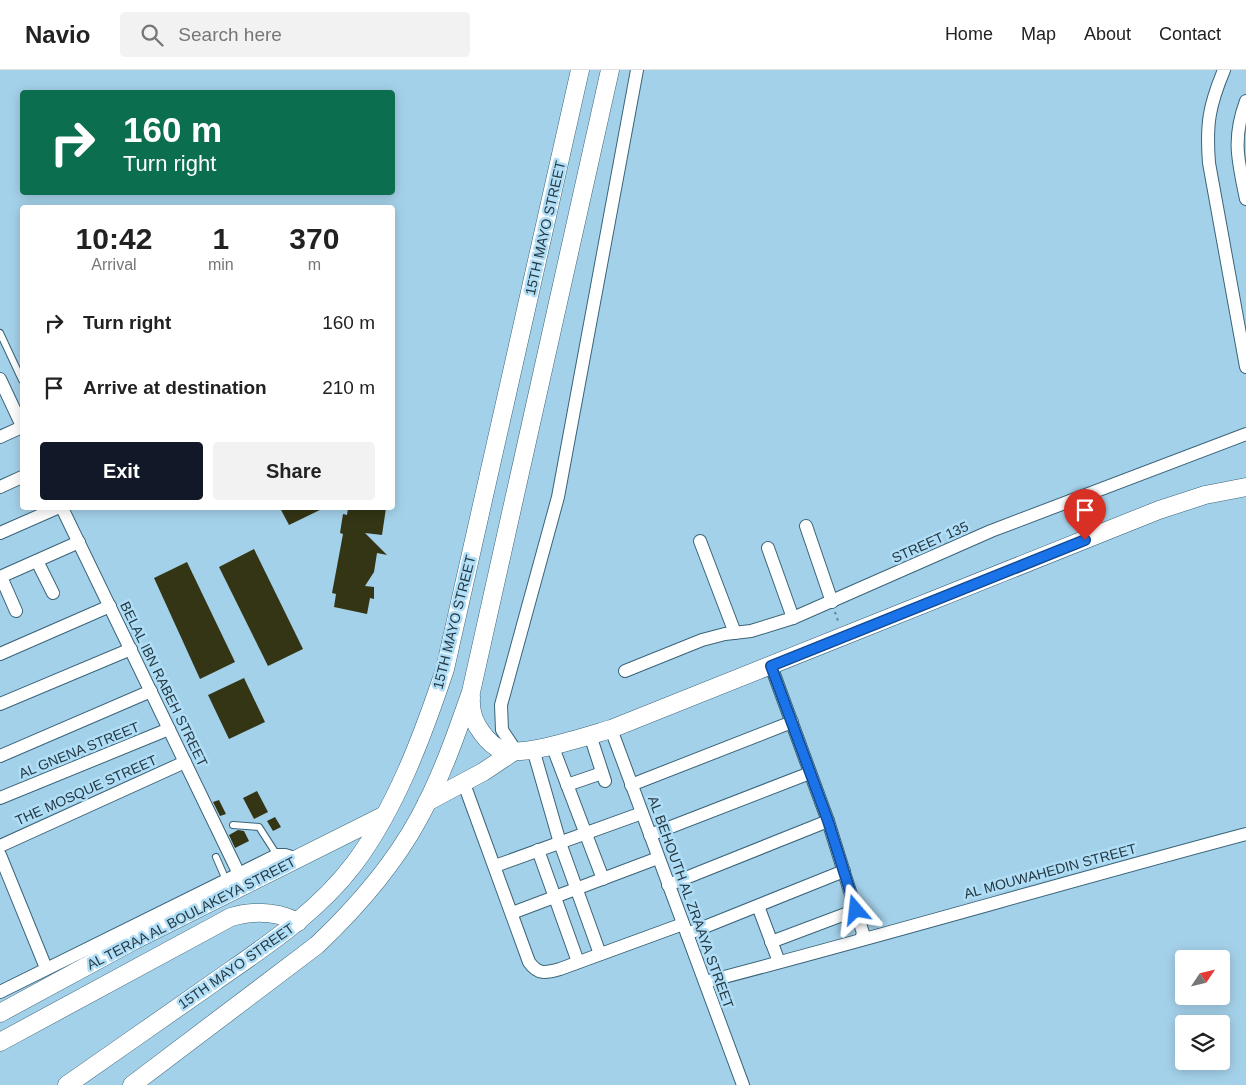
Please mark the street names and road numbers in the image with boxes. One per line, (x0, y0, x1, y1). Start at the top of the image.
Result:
street label: 15TH MAYO STREET (522, 159, 568, 297)
street label: STREET 135 (889, 518, 971, 566)
street label: 15TH MAYO STREET (430, 553, 478, 691)
street label: BELAL IBN RABEH STREET (117, 599, 211, 769)
street label: AL GNENA STREET (16, 718, 142, 782)
street label: THE MOSQUE STREET (13, 751, 160, 828)
street label: AL BEHOUTH AL ZRAAYA STREET (645, 794, 737, 1011)
street label: AL MOUWAHEDIN STREET (962, 840, 1138, 902)
street label: AL TERAA AL BOULAKEYA STREET (84, 853, 298, 973)
street label: 15TH MAYO STREET (175, 920, 297, 1012)

